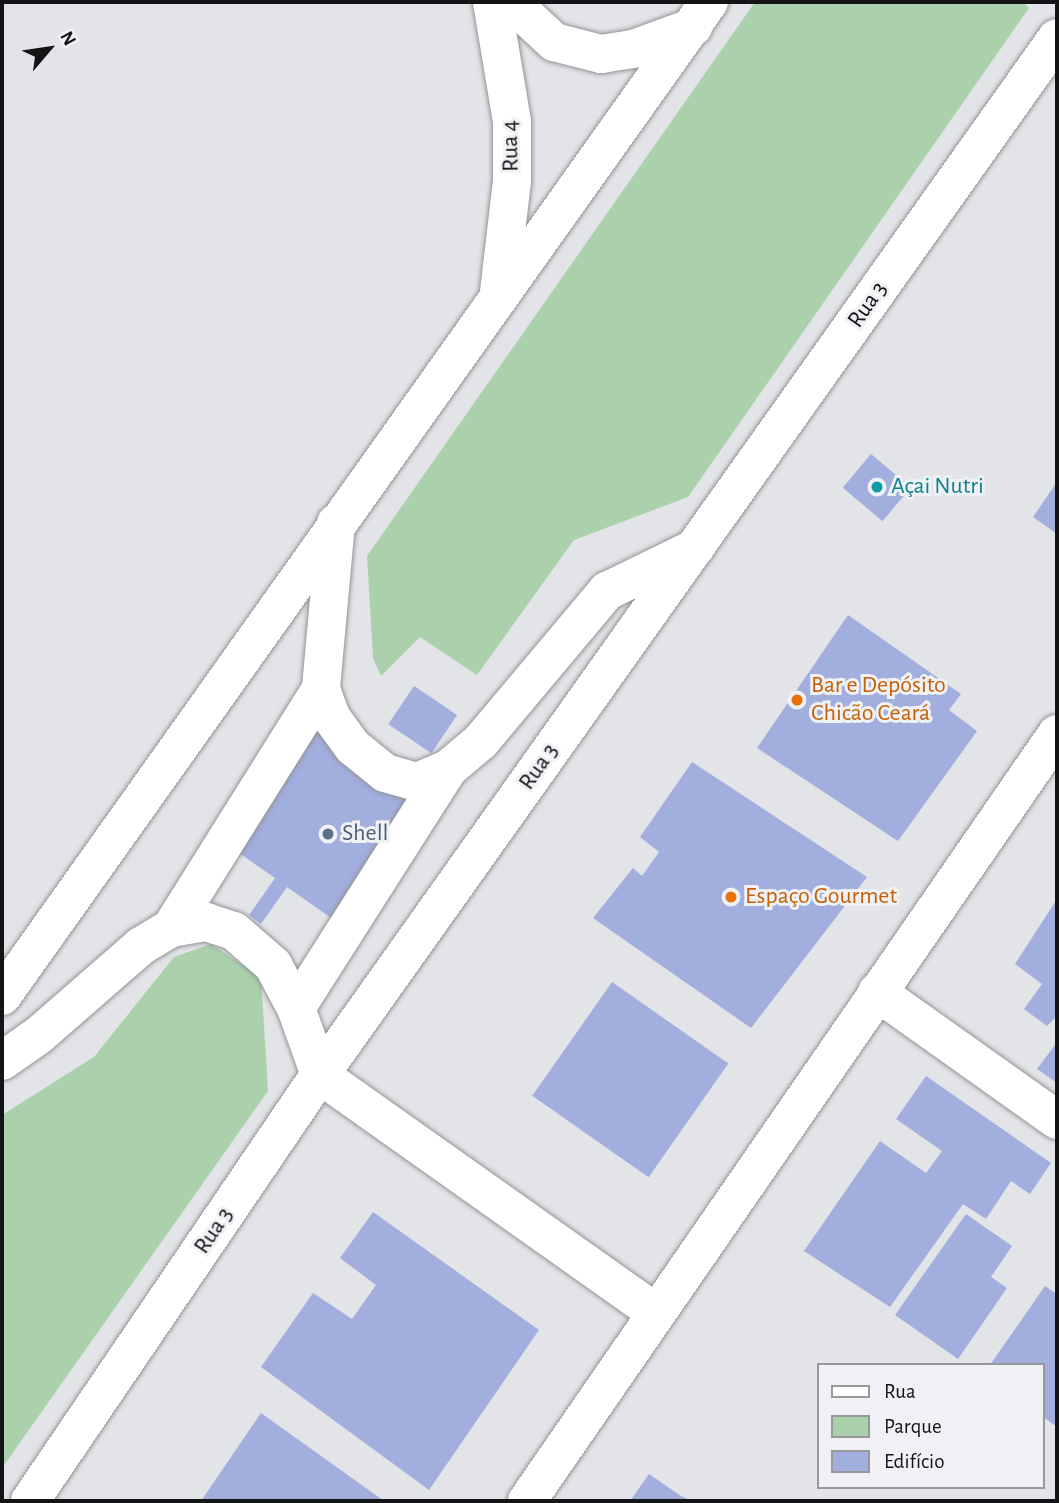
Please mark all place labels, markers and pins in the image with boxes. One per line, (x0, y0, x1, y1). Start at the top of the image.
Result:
place label: Açai Nutri (891, 473, 984, 501)
marker: Açai Nutri (869, 479, 885, 495)
place label: Bar e Depósito Chicão Ceará (811, 672, 946, 728)
marker: Bar e Depósito Chicão Ceará (789, 692, 805, 708)
place label: Shell (342, 820, 388, 848)
marker: Shell (320, 826, 336, 842)
place label: Espaço Gourmet (745, 883, 897, 911)
marker: Espaço Gourmet (723, 889, 739, 905)

